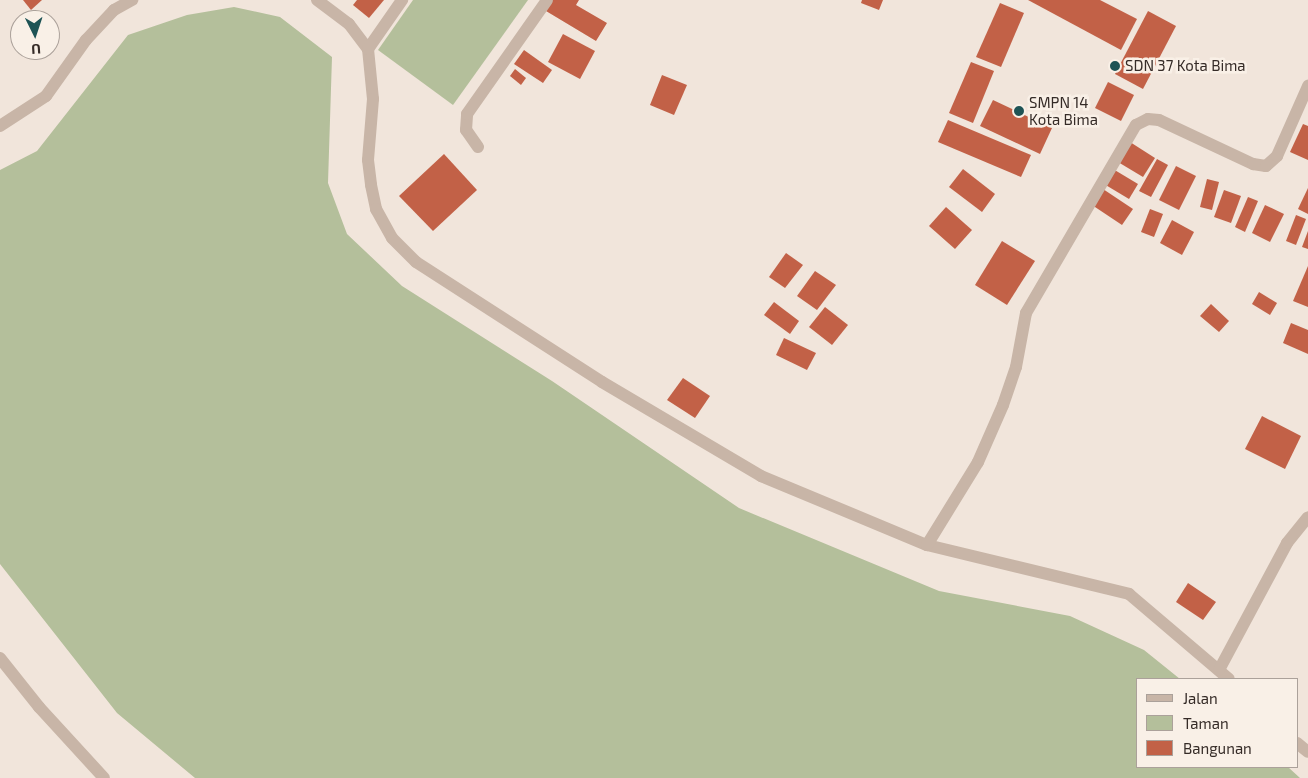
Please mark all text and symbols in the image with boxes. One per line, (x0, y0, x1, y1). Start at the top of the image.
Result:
north arrow (10, 10, 60, 60)
text: U (31, 41, 41, 58)
place label: SDN 37 Kota Bima (1125, 57, 1246, 75)
marker: SDN 37 Kota Bima (1109, 60, 1121, 72)
place label: SMPN 14 Kota Bima (1029, 93, 1098, 128)
marker: SMPN 14 Kota Bima (1013, 105, 1025, 117)
legend (1136, 678, 1298, 768)
text: Jalan (1183, 689, 1218, 707)
text: Taman (1183, 714, 1229, 732)
text: Bangunan (1183, 739, 1252, 757)

